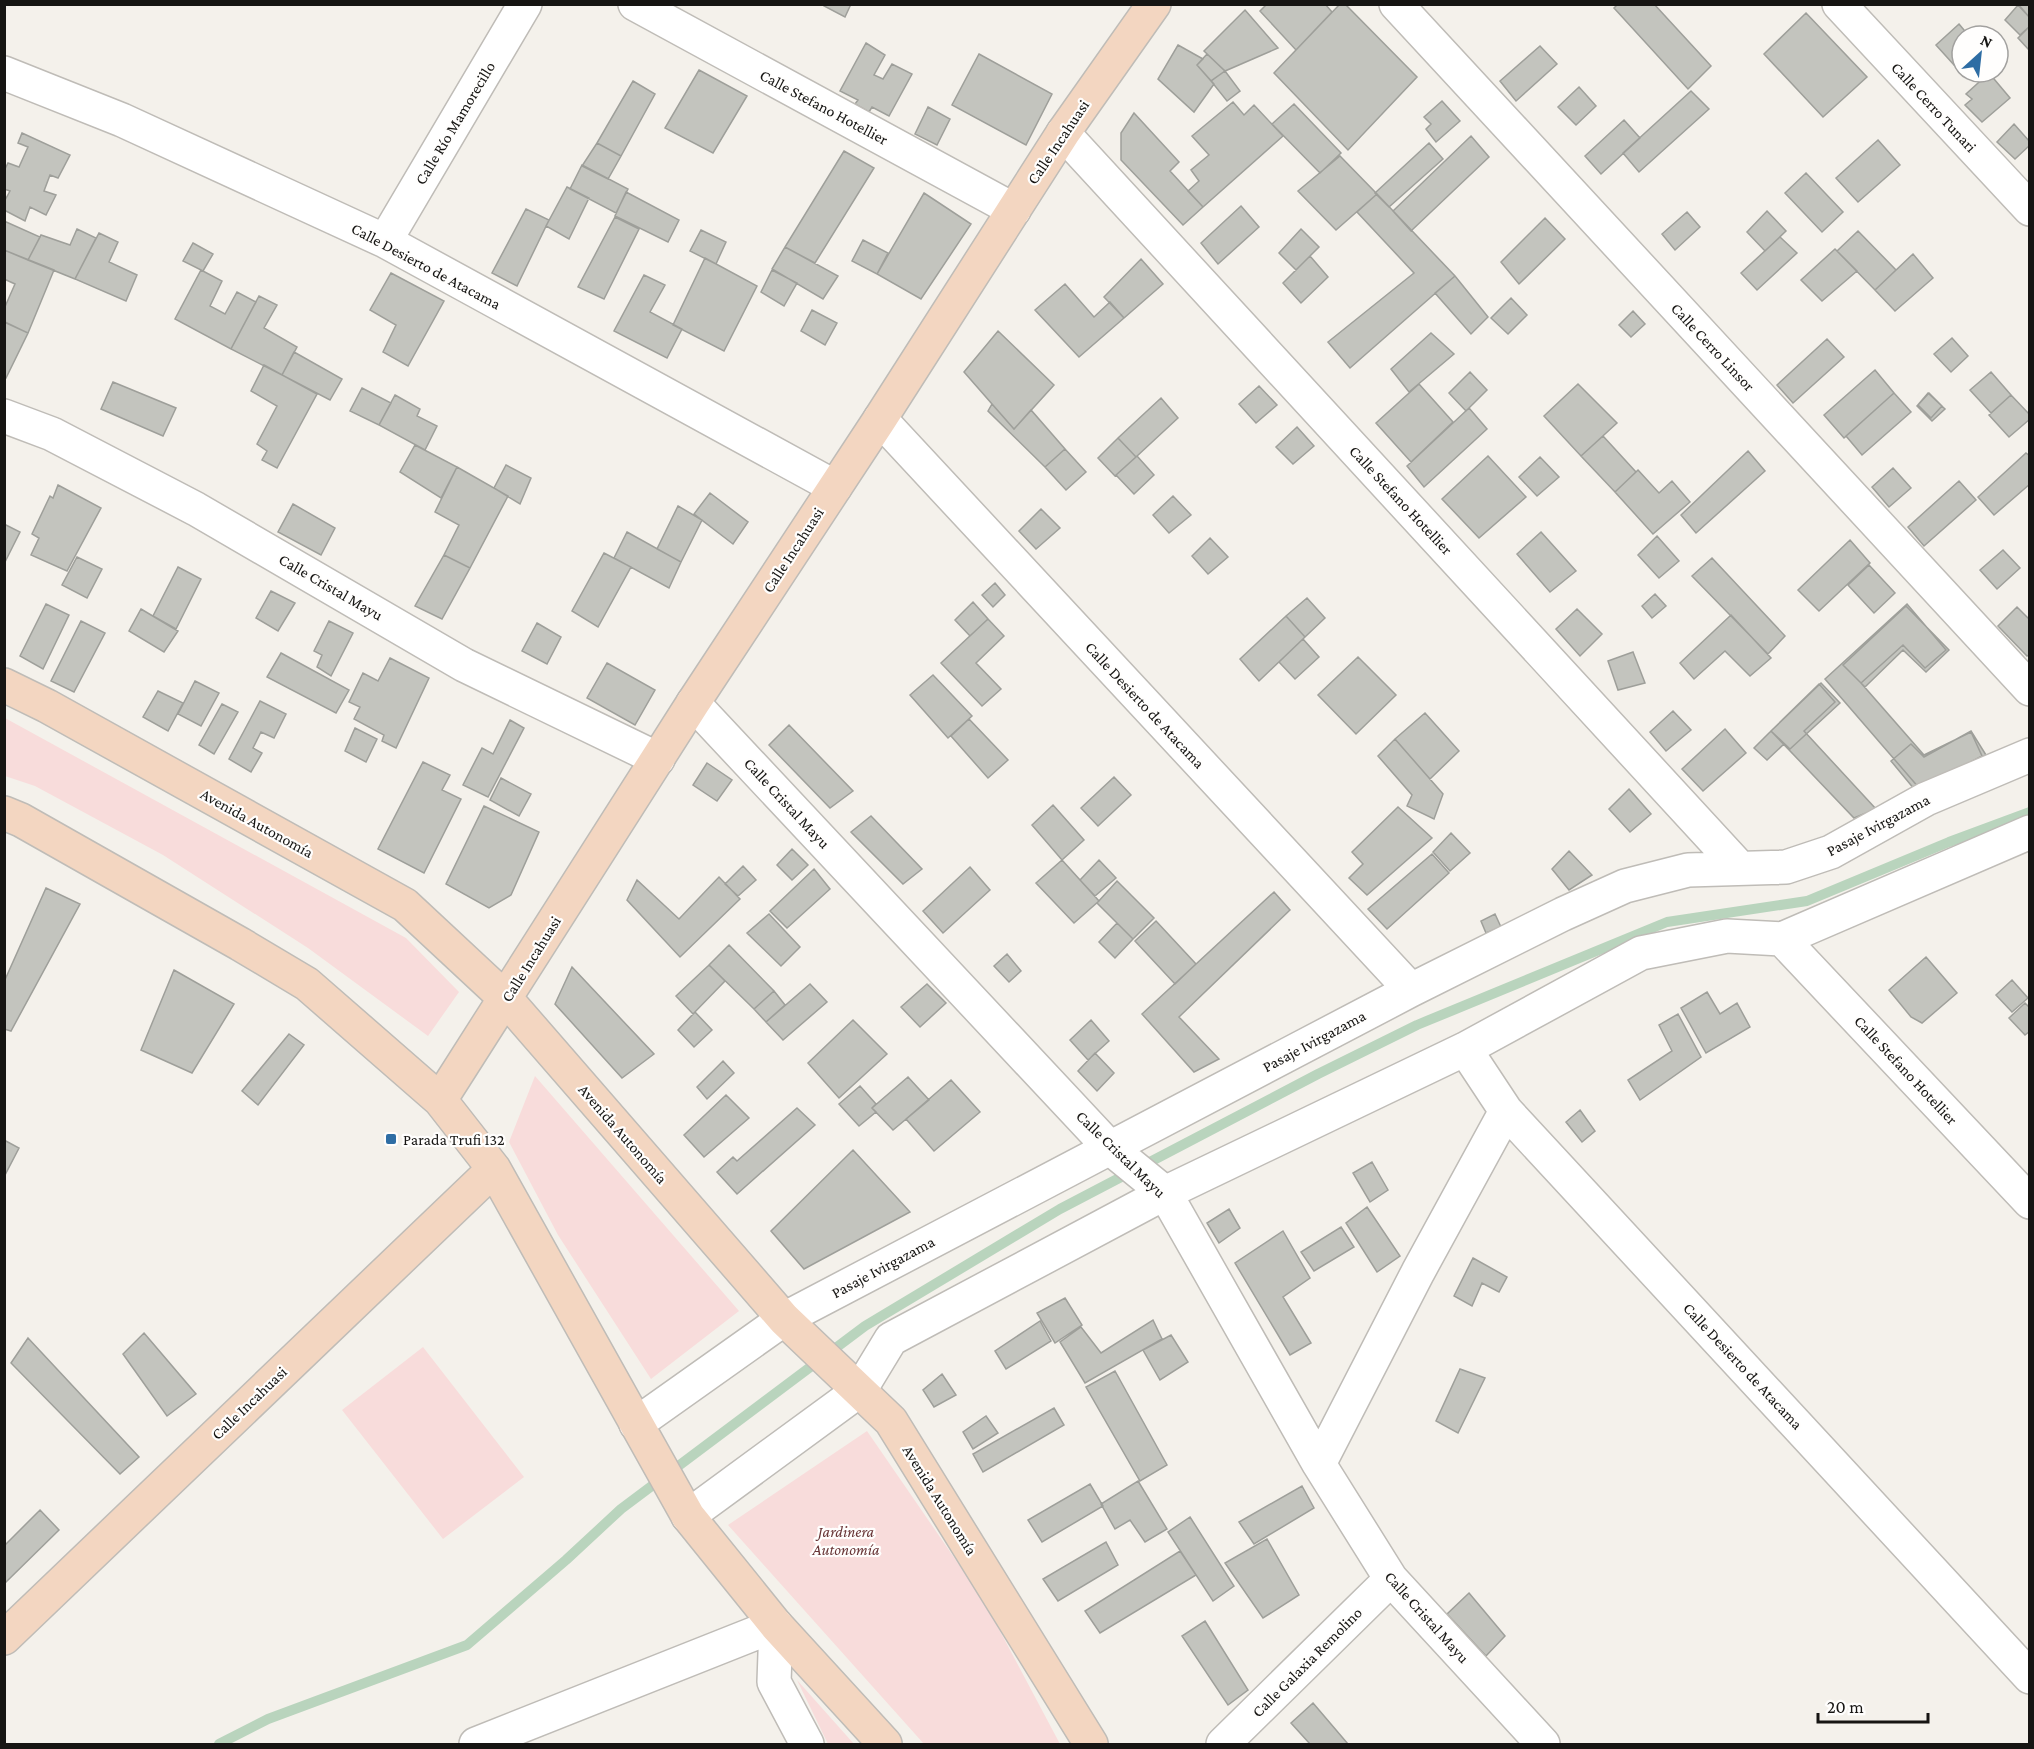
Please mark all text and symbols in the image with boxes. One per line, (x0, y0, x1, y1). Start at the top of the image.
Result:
north arrow (1950, 24, 2010, 84)
text: N (1978, 31, 1995, 51)
street label: Calle Río Mamorecillo (412, 58, 498, 187)
street label: Calle Cerro Tunari (1888, 59, 1980, 155)
street label: Calle Stefano Hotellier (757, 66, 891, 148)
street label: Calle Incahuasi (1024, 97, 1092, 187)
street label: Calle Desierto de Atacama (348, 219, 504, 313)
street label: Calle Cerro Linsor (1668, 299, 1758, 395)
street label: Calle Stefano Hotellier (1346, 442, 1456, 558)
street label: Calle Incahuasi (759, 504, 827, 596)
street label: Calle Cristal Mayu (276, 550, 386, 625)
street label: Calle Desierto de Atacama (1082, 638, 1208, 772)
street label: Calle Cristal Mayu (740, 754, 834, 853)
street label: Avenida Autonomía (198, 785, 317, 861)
street label: Pasaje Ivirgazama (1824, 790, 1933, 860)
street label: Calle Incahuasi (498, 913, 564, 1005)
street label: Pasaje Ivirgazama (1260, 1006, 1369, 1076)
street label: Calle Stefano Hotellier (1851, 1012, 1961, 1128)
street label: Avenida Autonomía (575, 1081, 671, 1188)
street label: Calle Cristal Mayu (1072, 1107, 1169, 1202)
place label: Parada Trufi 132 (403, 1131, 505, 1148)
marker: Parada Trufi 132 (384, 1132, 398, 1146)
street label: Pasaje Ivirgazama (829, 1232, 938, 1302)
street label: Calle Desierto de Atacama (1680, 1299, 1806, 1433)
street label: Calle Incahuasi (208, 1363, 290, 1443)
street label: Avenida Autonomía (899, 1442, 981, 1559)
park label: Jardinera Autonomía (811, 1523, 880, 1558)
street label: Calle Cristal Mayu (1381, 1568, 1473, 1667)
street label: Calle Galaxia Remolino (1249, 1604, 1365, 1720)
scale bar (1818, 1686, 1928, 1724)
text: 20 m (1827, 1697, 1864, 1717)

